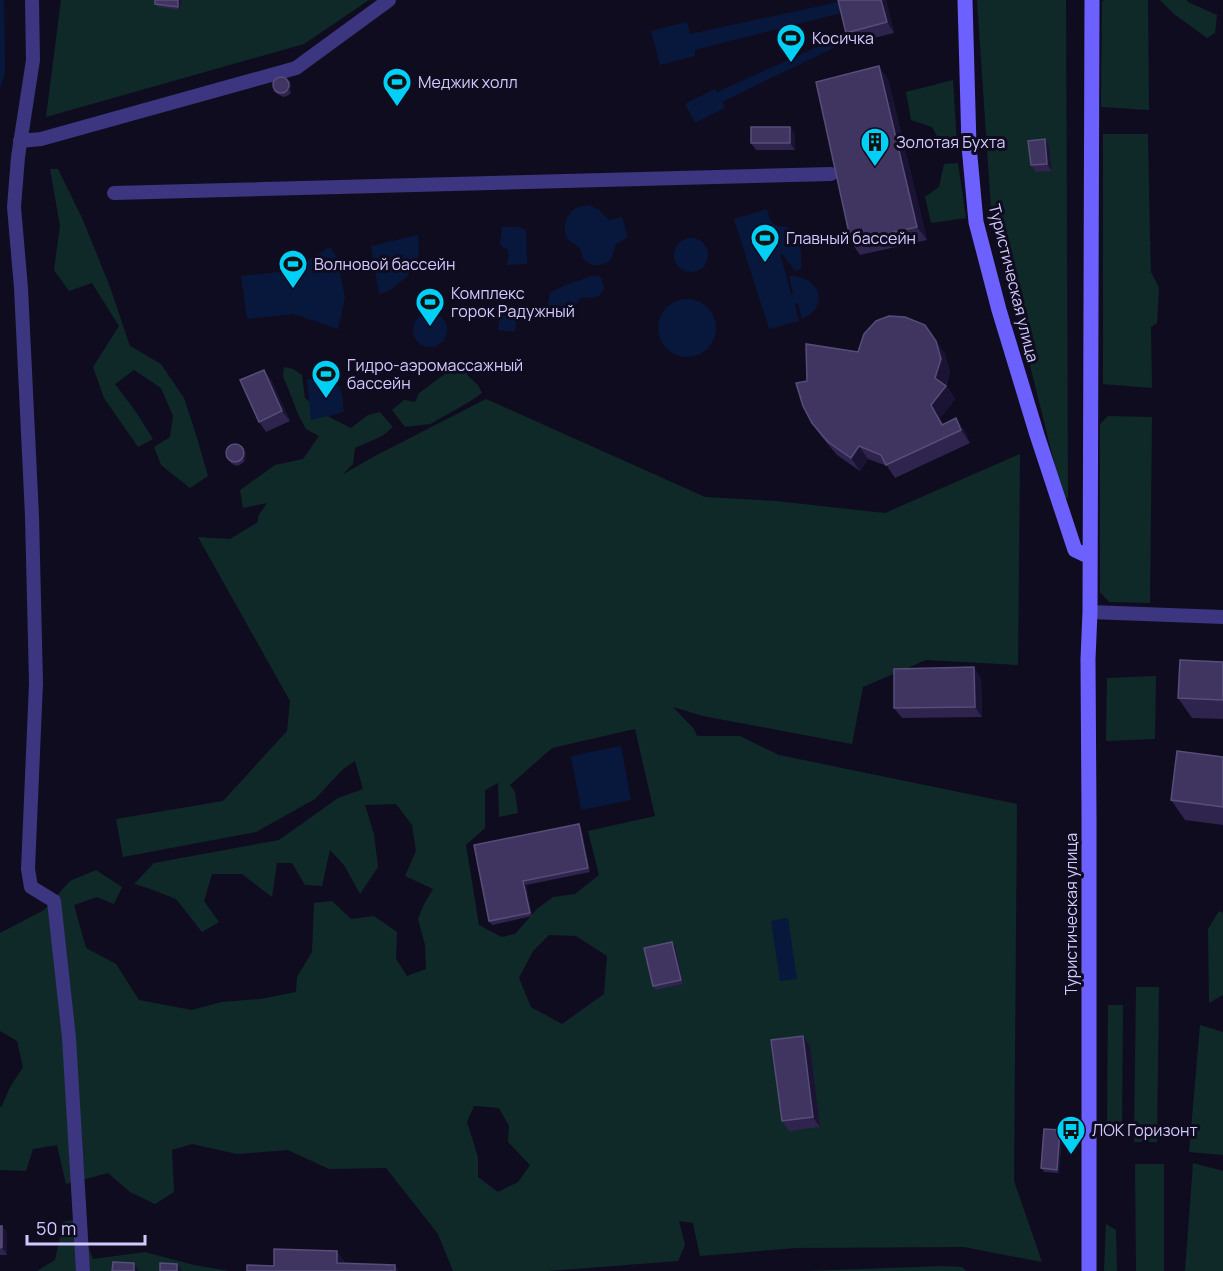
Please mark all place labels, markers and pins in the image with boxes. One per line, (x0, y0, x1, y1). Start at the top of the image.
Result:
sports icon: Косичка (775, 22, 807, 64)
place label: Косичка (812, 27, 874, 49)
sports icon: Меджик холл (381, 66, 413, 108)
place label: Меджик холл (418, 71, 518, 93)
building icon: Золотая Бухта (859, 126, 891, 168)
place label: Золотая Бухта (896, 131, 1005, 153)
sports icon: Главный бассейн (749, 222, 781, 264)
place label: Главный бассейн (786, 227, 916, 249)
sports icon: Волновой бассейн (277, 248, 309, 290)
place label: Волновой бассейн (314, 253, 455, 275)
place label: Комплекс горок Радужный (451, 282, 575, 322)
sports icon: Комплекс горок Радужный (414, 286, 446, 328)
place label: Гидро-аэромассажный бассейн (347, 354, 523, 394)
sports icon: Гидро-аэромассажный бассейн (310, 358, 342, 400)
bus stop icon: ЛОК Горизонт (1055, 1114, 1087, 1156)
place label: ЛОК Горизонт (1092, 1119, 1198, 1141)

